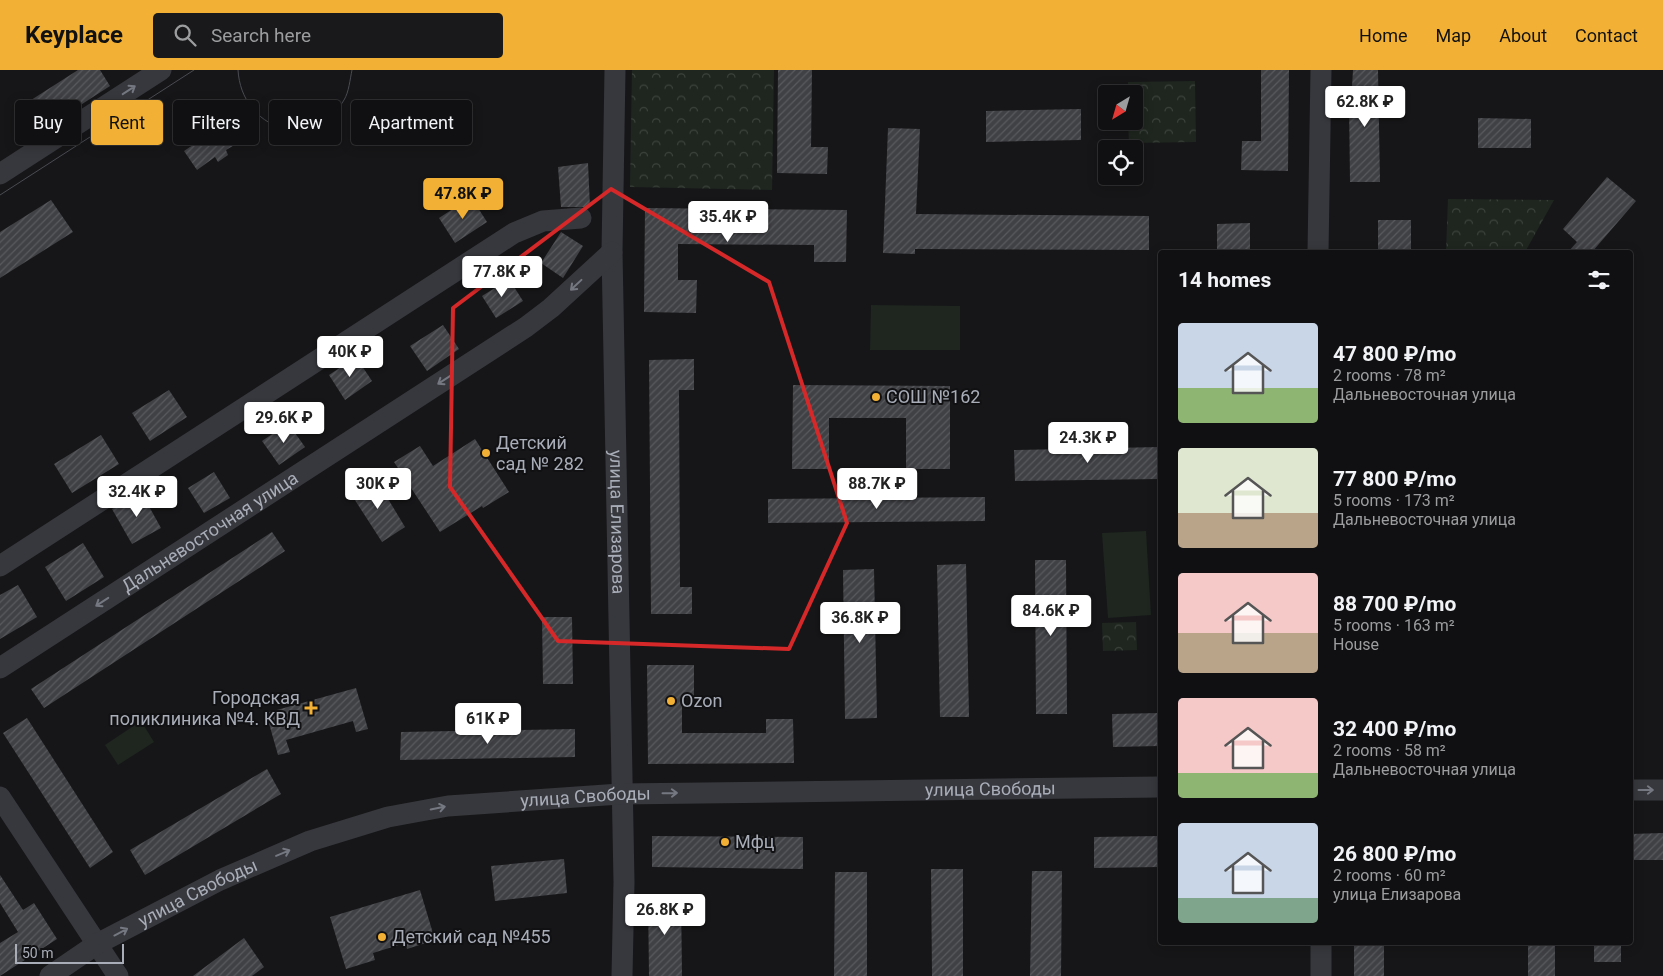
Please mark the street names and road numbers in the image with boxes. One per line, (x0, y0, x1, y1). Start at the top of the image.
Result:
street label: улица Елизарова (606, 450, 630, 594)
street label: Дальневосточная улица (117, 467, 302, 596)
street label: улица Свободы (925, 777, 1056, 800)
street label: улица Свободы (520, 783, 651, 811)
street label: улица Свободы (134, 854, 261, 931)

